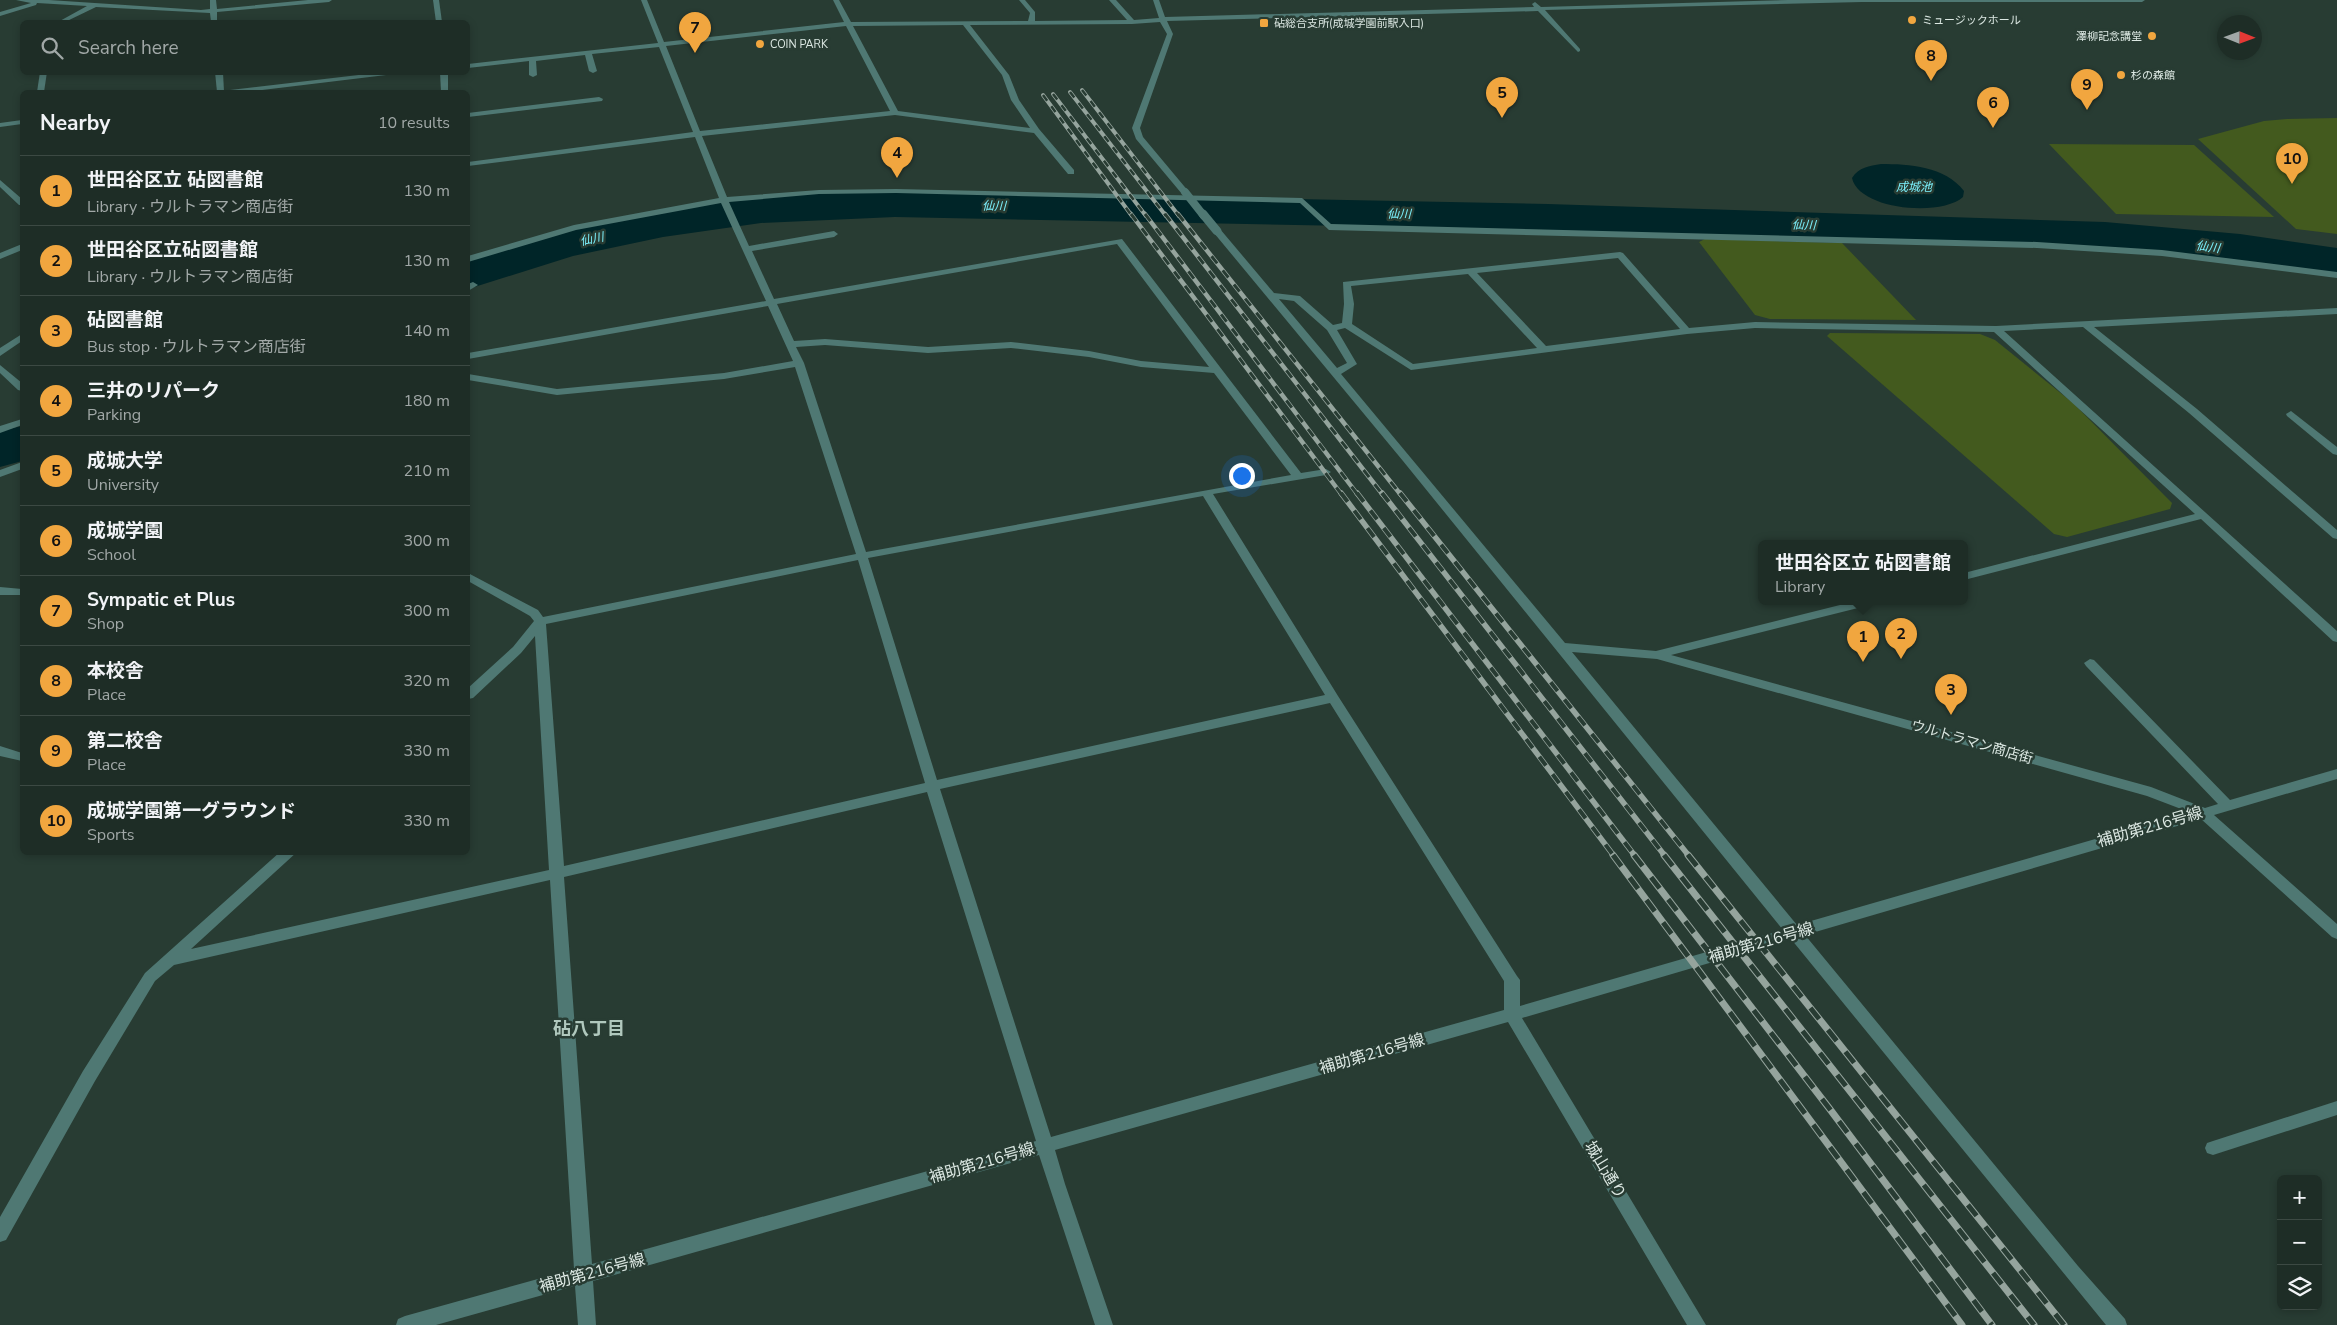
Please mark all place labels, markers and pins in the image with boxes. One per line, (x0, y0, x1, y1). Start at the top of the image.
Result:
pin: 7 (679, 12, 711, 53)
place label: ミュージックホール (1922, 13, 2021, 28)
marker: ミュージックホール (1906, 14, 1918, 26)
place label: 砧総合支所(成城学園前駅入口) (1274, 16, 1424, 31)
marker: 砧総合支所(成城学園前駅入口) (1258, 17, 1270, 29)
place label: 澤柳記念講堂 (2076, 29, 2142, 44)
marker: 澤柳記念講堂 (2146, 30, 2158, 42)
place label: COIN PARK (770, 37, 829, 52)
marker: COIN PARK (754, 38, 766, 50)
pin: 8 (1915, 40, 1947, 81)
place label: 杉の森館 (2131, 68, 2175, 83)
pin: 9 (2071, 69, 2103, 110)
marker: 杉の森館 (2115, 69, 2127, 81)
pin: 5 (1486, 77, 1518, 118)
pin: 6 (1977, 87, 2009, 128)
pin: 4 (881, 137, 913, 178)
pin: 10 (2276, 143, 2308, 184)
pin: 2 (1885, 618, 1917, 659)
pin: 1 (1847, 621, 1879, 662)
pin: 3 (1935, 674, 1967, 715)

